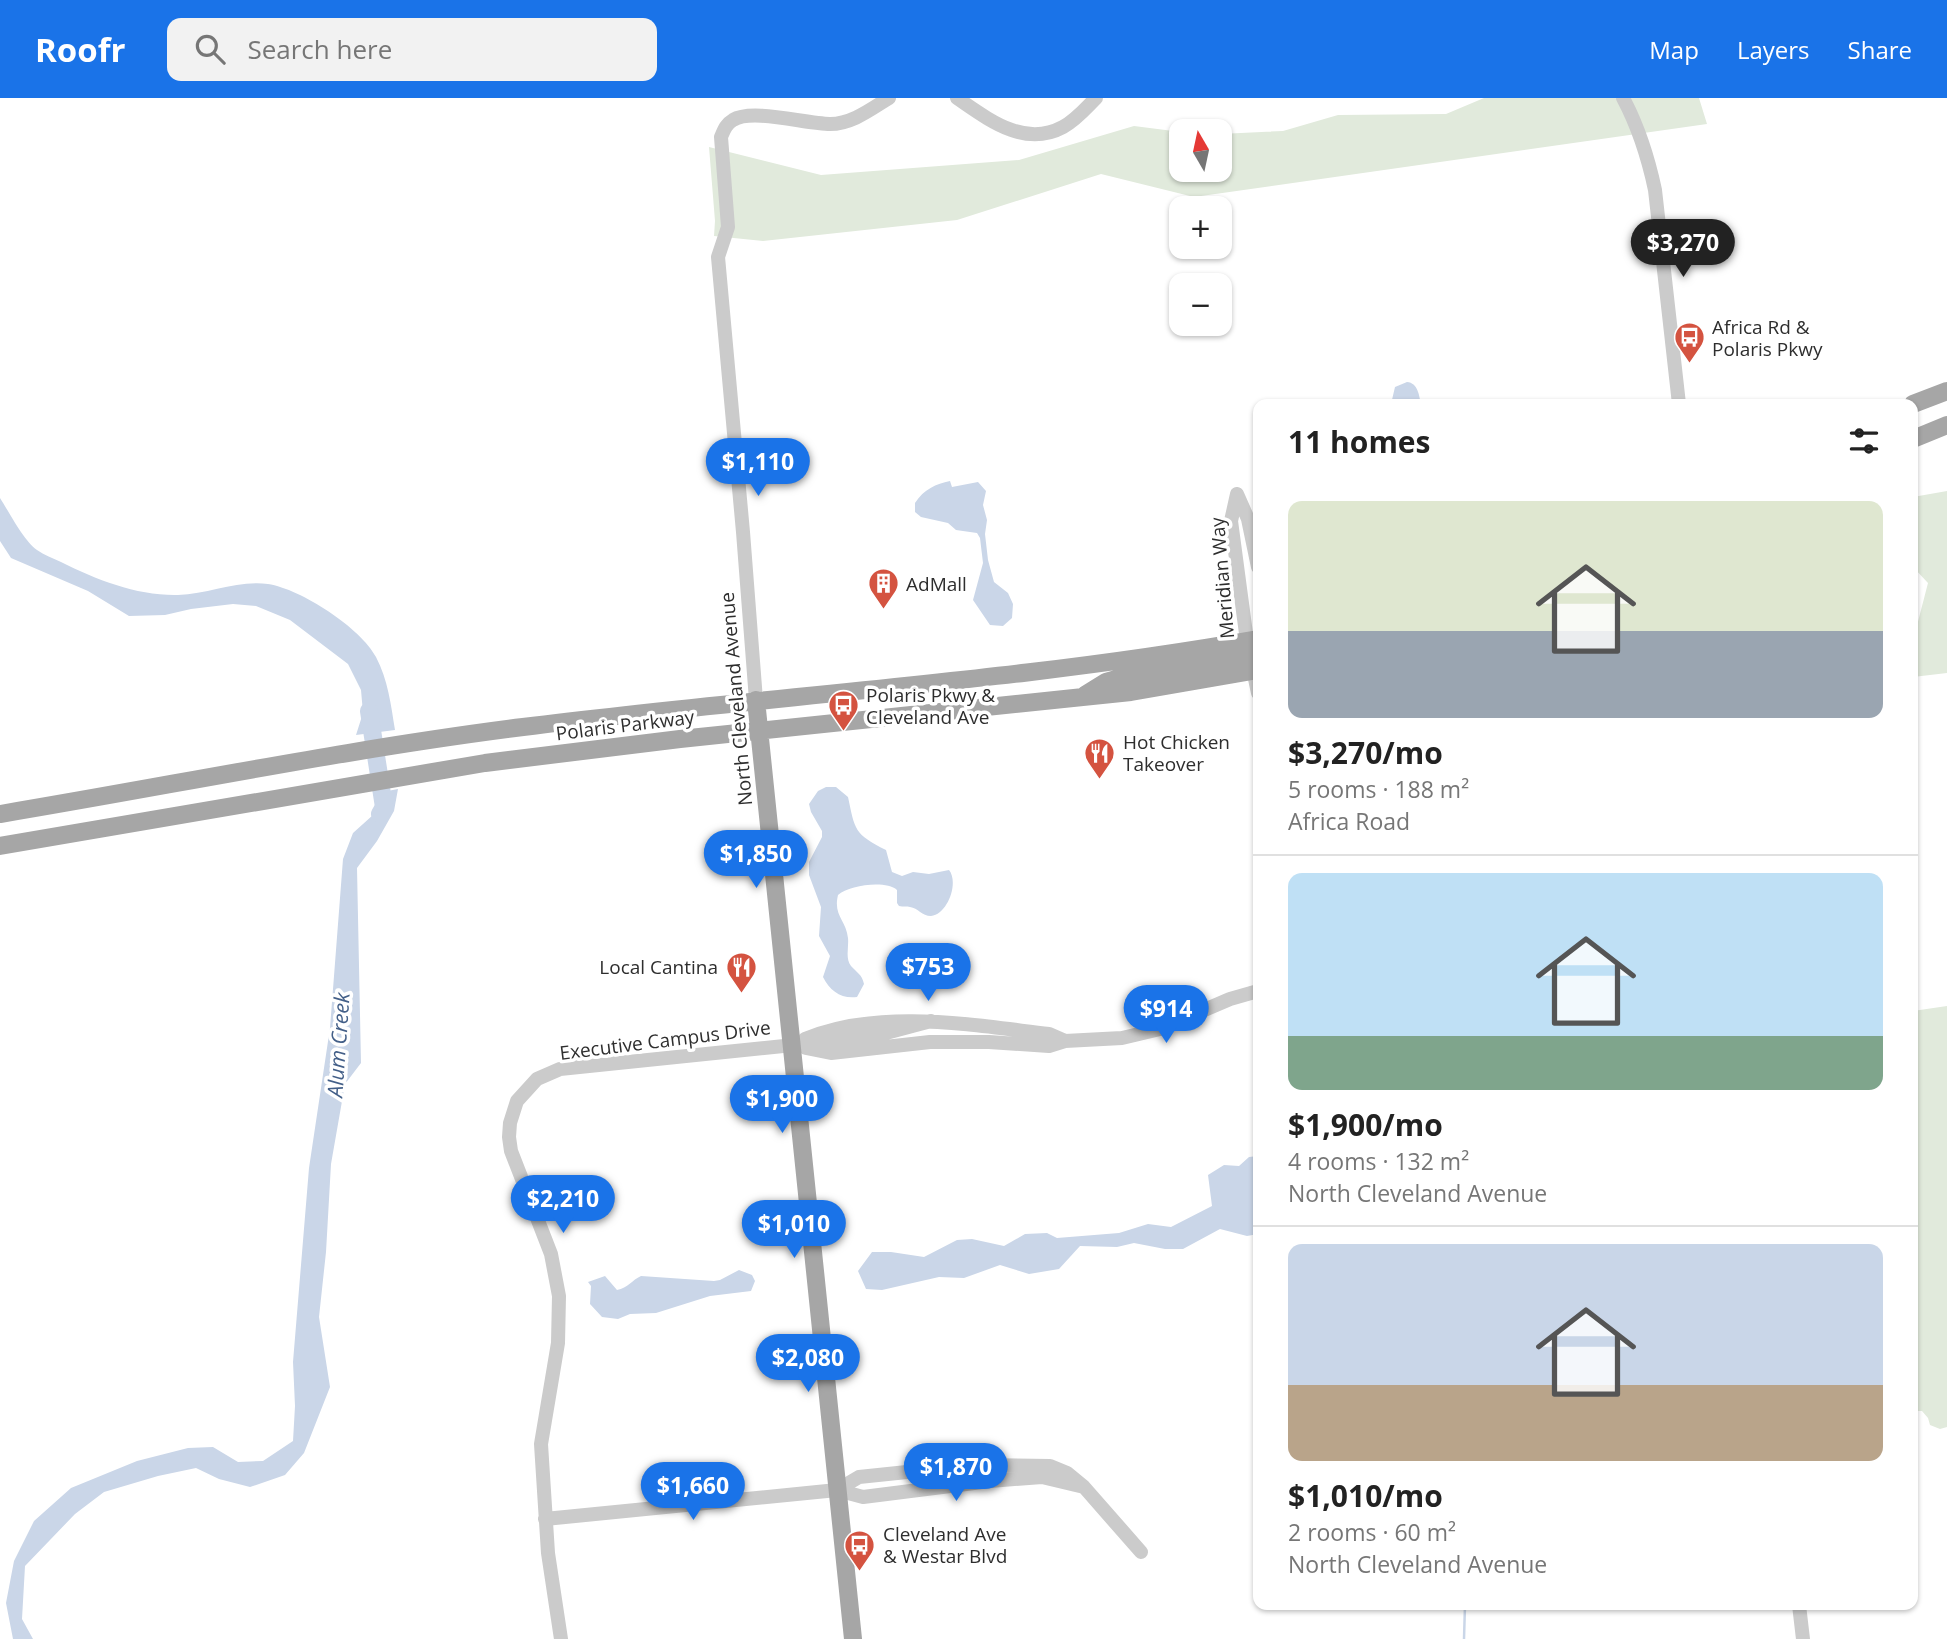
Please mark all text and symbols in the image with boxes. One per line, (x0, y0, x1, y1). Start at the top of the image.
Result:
search box (167, 18, 657, 81)
text: Roofr (35, 27, 125, 72)
icon: search (191, 30, 229, 68)
text: Search here (247, 31, 392, 67)
text: Map (1649, 33, 1699, 66)
text: Layers (1737, 33, 1810, 66)
text: Share (1848, 33, 1912, 66)
north arrow (1169, 119, 1232, 182)
map controls (1169, 119, 1232, 336)
button: + (1169, 196, 1232, 259)
pin: $3,270 (1626, 220, 1740, 279)
text: $3,270 (1647, 226, 1719, 258)
button: − (1169, 273, 1232, 336)
place label: Africa Rd & Polaris Pkwy (1712, 314, 1823, 362)
bus stop icon: Africa Rd & Polaris Pkwy (1672, 321, 1706, 365)
text: 11 homes (1288, 421, 1431, 462)
icon: filters (1845, 422, 1883, 460)
pin: $1,110 (701, 438, 815, 498)
text: $1,110 (722, 445, 794, 477)
street label: Meridian Way (1204, 516, 1240, 640)
icon: home (1523, 546, 1649, 672)
building icon: AdMall (866, 567, 900, 611)
place label: AdMall (906, 571, 967, 597)
street label: North Cleveland Avenue (714, 591, 758, 807)
place label: Polaris Pkwy & Cleveland Ave (866, 682, 995, 730)
bus stop icon: Polaris Pkwy & Cleveland Ave (826, 689, 860, 733)
street label: Polaris Parkway (554, 704, 696, 746)
place label: Hot Chicken Takeover (1123, 729, 1230, 777)
text: $3,270/mo (1288, 732, 1443, 773)
restaurant icon: Hot Chicken Takeover (1083, 736, 1117, 780)
text: 5 rooms · 188 m² (1288, 773, 1469, 805)
text: Africa Road (1288, 805, 1410, 837)
pin: $1,850 (699, 830, 813, 890)
text: $1,850 (720, 837, 792, 869)
icon: home (1523, 918, 1649, 1044)
pin: $753 (887, 944, 969, 1003)
restaurant icon: Local Cantina (724, 950, 758, 994)
text: $753 (902, 950, 954, 982)
place label: Local Cantina (599, 954, 718, 980)
pin: $914 (1125, 986, 1207, 1045)
water label: Alum Creek (320, 991, 356, 1100)
text: $914 (1140, 992, 1192, 1024)
street label: Executive Campus Drive (558, 1014, 772, 1066)
pin: $1,900 (725, 1076, 839, 1135)
text: $1,900 (746, 1082, 818, 1114)
text: $1,900/mo (1288, 1104, 1443, 1145)
text: 4 rooms · 132 m² (1288, 1145, 1469, 1177)
pin: $2,210 (506, 1176, 620, 1235)
text: North Cleveland Avenue (1288, 1177, 1547, 1209)
text: $2,210 (527, 1182, 599, 1214)
pin: $1,010 (737, 1200, 851, 1260)
text: $1,010 (758, 1207, 830, 1239)
icon: home (1523, 1289, 1649, 1415)
pin: $2,080 (751, 1334, 865, 1394)
text: $2,080 (772, 1341, 844, 1373)
pin: $1,870 (899, 1444, 1013, 1503)
text: $1,870 (920, 1450, 992, 1482)
pin: $1,660 (636, 1462, 750, 1522)
text: $1,660 (657, 1469, 729, 1501)
text: $1,010/mo (1288, 1475, 1443, 1516)
text: 2 rooms · 60 m² (1288, 1516, 1456, 1548)
place label: Cleveland Ave & Westar Blvd (883, 1521, 1007, 1569)
bus stop icon: Cleveland Ave & Westar Blvd (843, 1528, 877, 1572)
text: North Cleveland Avenue (1288, 1548, 1547, 1580)

